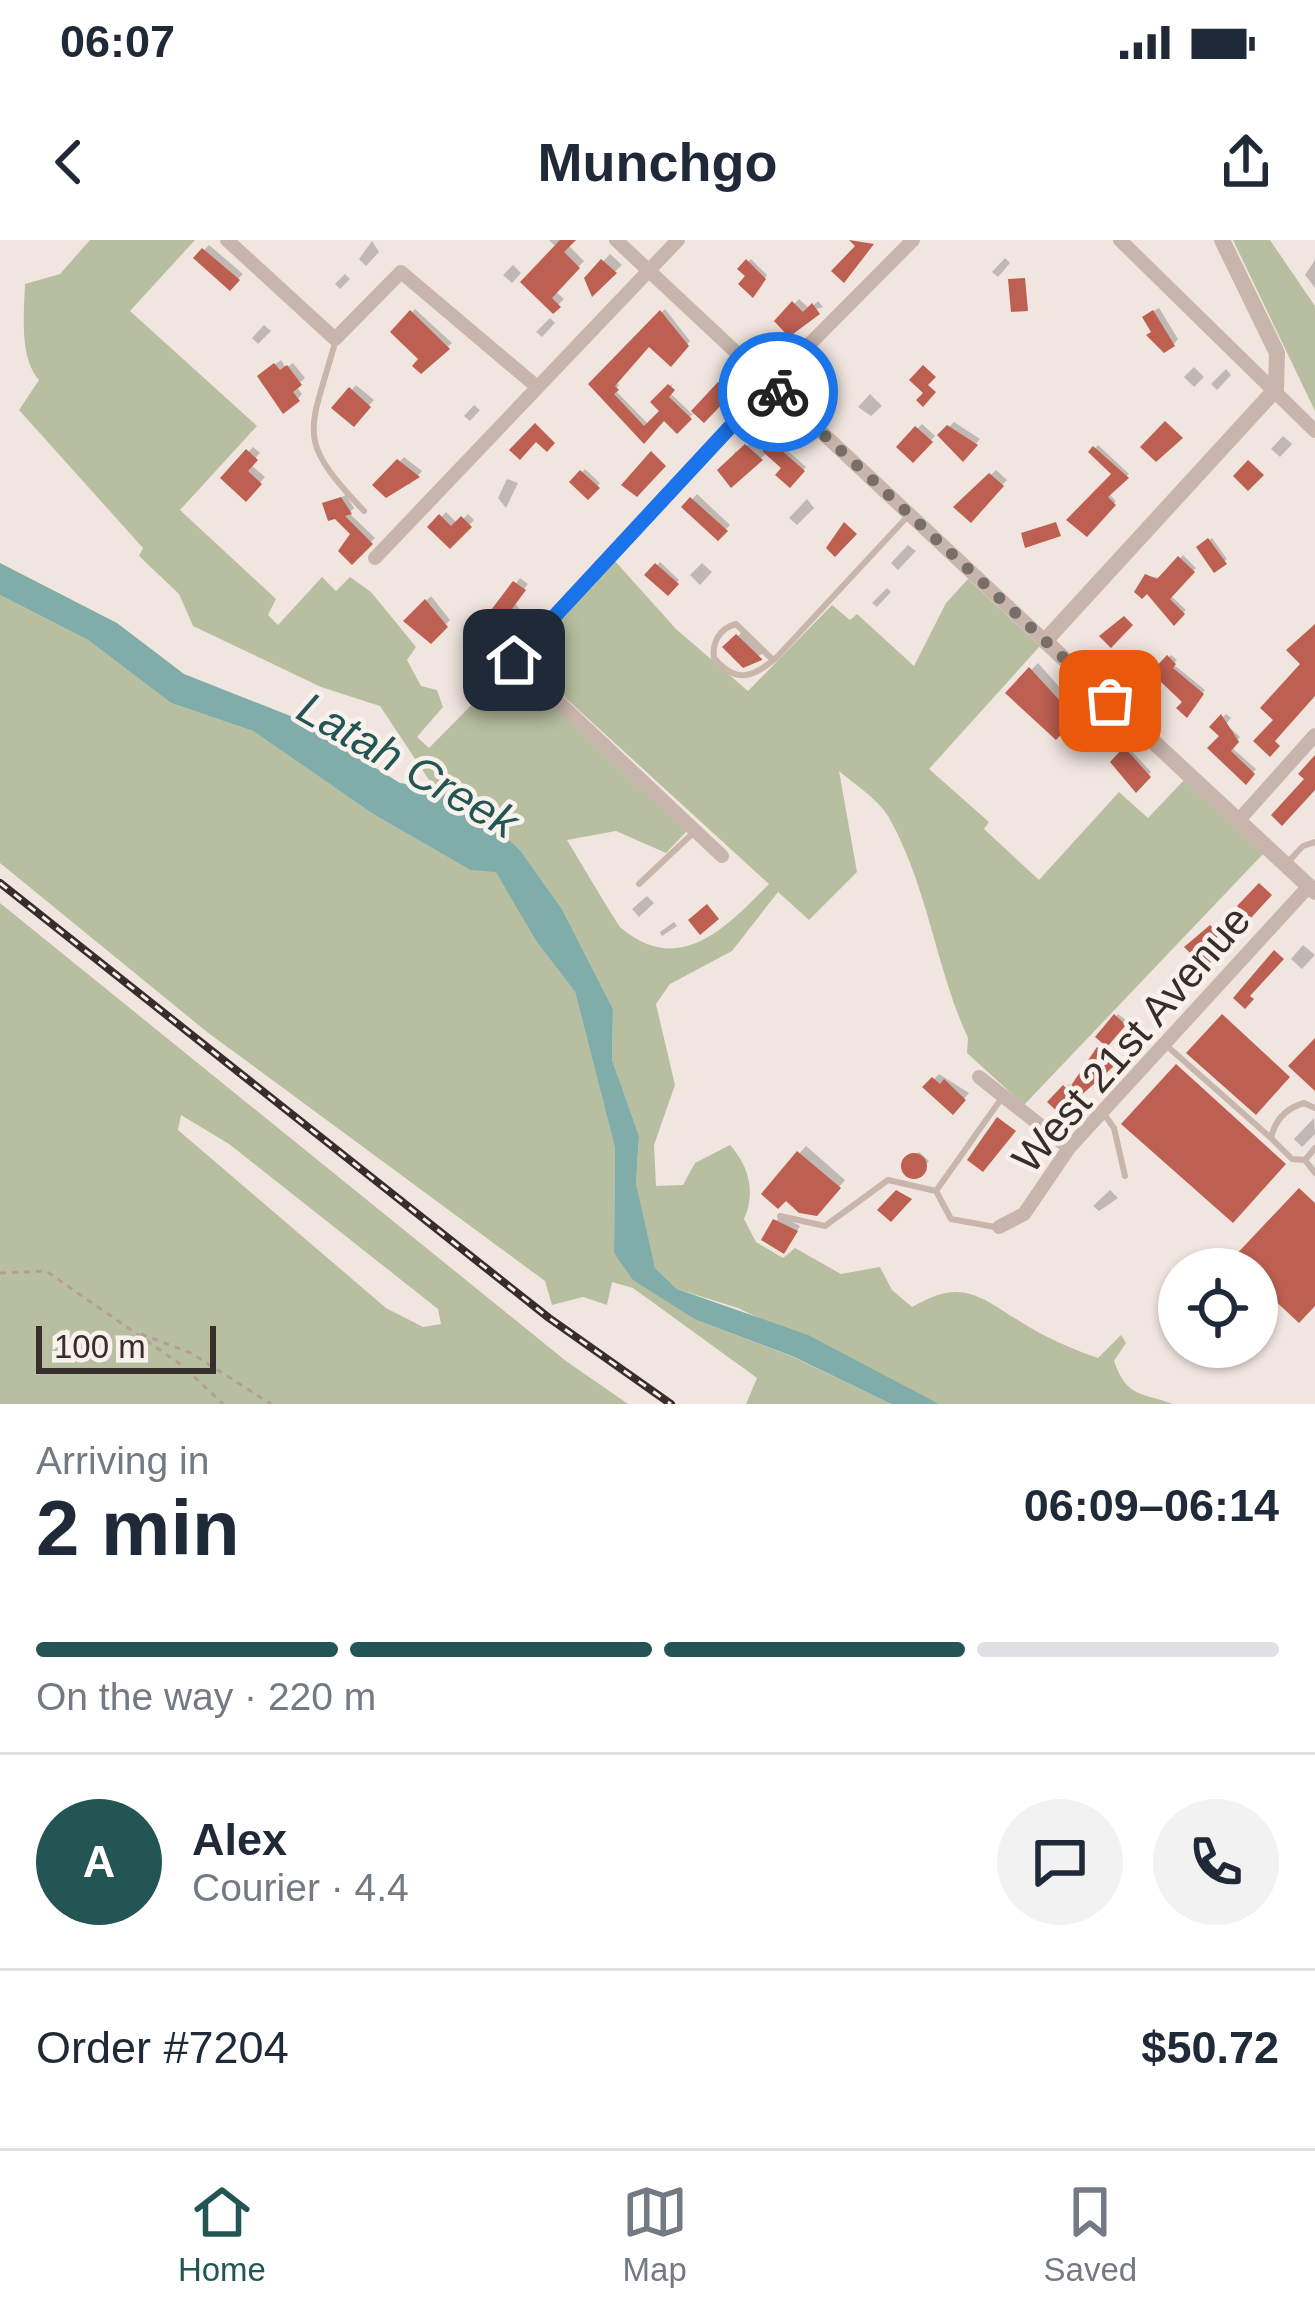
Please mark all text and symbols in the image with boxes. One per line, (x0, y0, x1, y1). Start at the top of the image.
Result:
text: 06:07 (60, 16, 175, 67)
icon: back (36, 129, 102, 195)
icon: share (1213, 129, 1279, 195)
text: Munchgo (538, 132, 777, 192)
courier (718, 332, 838, 452)
icon: bike (745, 359, 811, 425)
pin (463, 609, 565, 711)
icon: home (481, 627, 547, 693)
pin (1059, 650, 1161, 752)
icon: bag (1077, 668, 1143, 734)
water label: Latah Creek (289, 682, 529, 850)
street label: West 21st Avenue (1003, 896, 1259, 1182)
map controls (1158, 1248, 1278, 1368)
button: locate (1158, 1248, 1278, 1368)
scale bar (36, 1320, 216, 1373)
text: 100 m (54, 1328, 146, 1365)
text: Arriving in (36, 1439, 209, 1482)
text: 06:09–06:14 (1024, 1480, 1279, 1531)
text: 2 min (36, 1484, 240, 1572)
text: On the way · 220 m (36, 1675, 376, 1718)
button: chat (997, 1799, 1123, 1925)
button: phone (1153, 1799, 1279, 1925)
text: Alex (192, 1814, 287, 1865)
text: A (83, 1836, 115, 1887)
text: Courier · 4.4 (192, 1866, 409, 1909)
text: Order #7204 (36, 2022, 289, 2073)
text: $50.72 (1141, 2022, 1279, 2073)
tab: Home (178, 2179, 266, 2289)
tab: Map (622, 2179, 688, 2289)
tab: Saved (1044, 2179, 1137, 2289)

